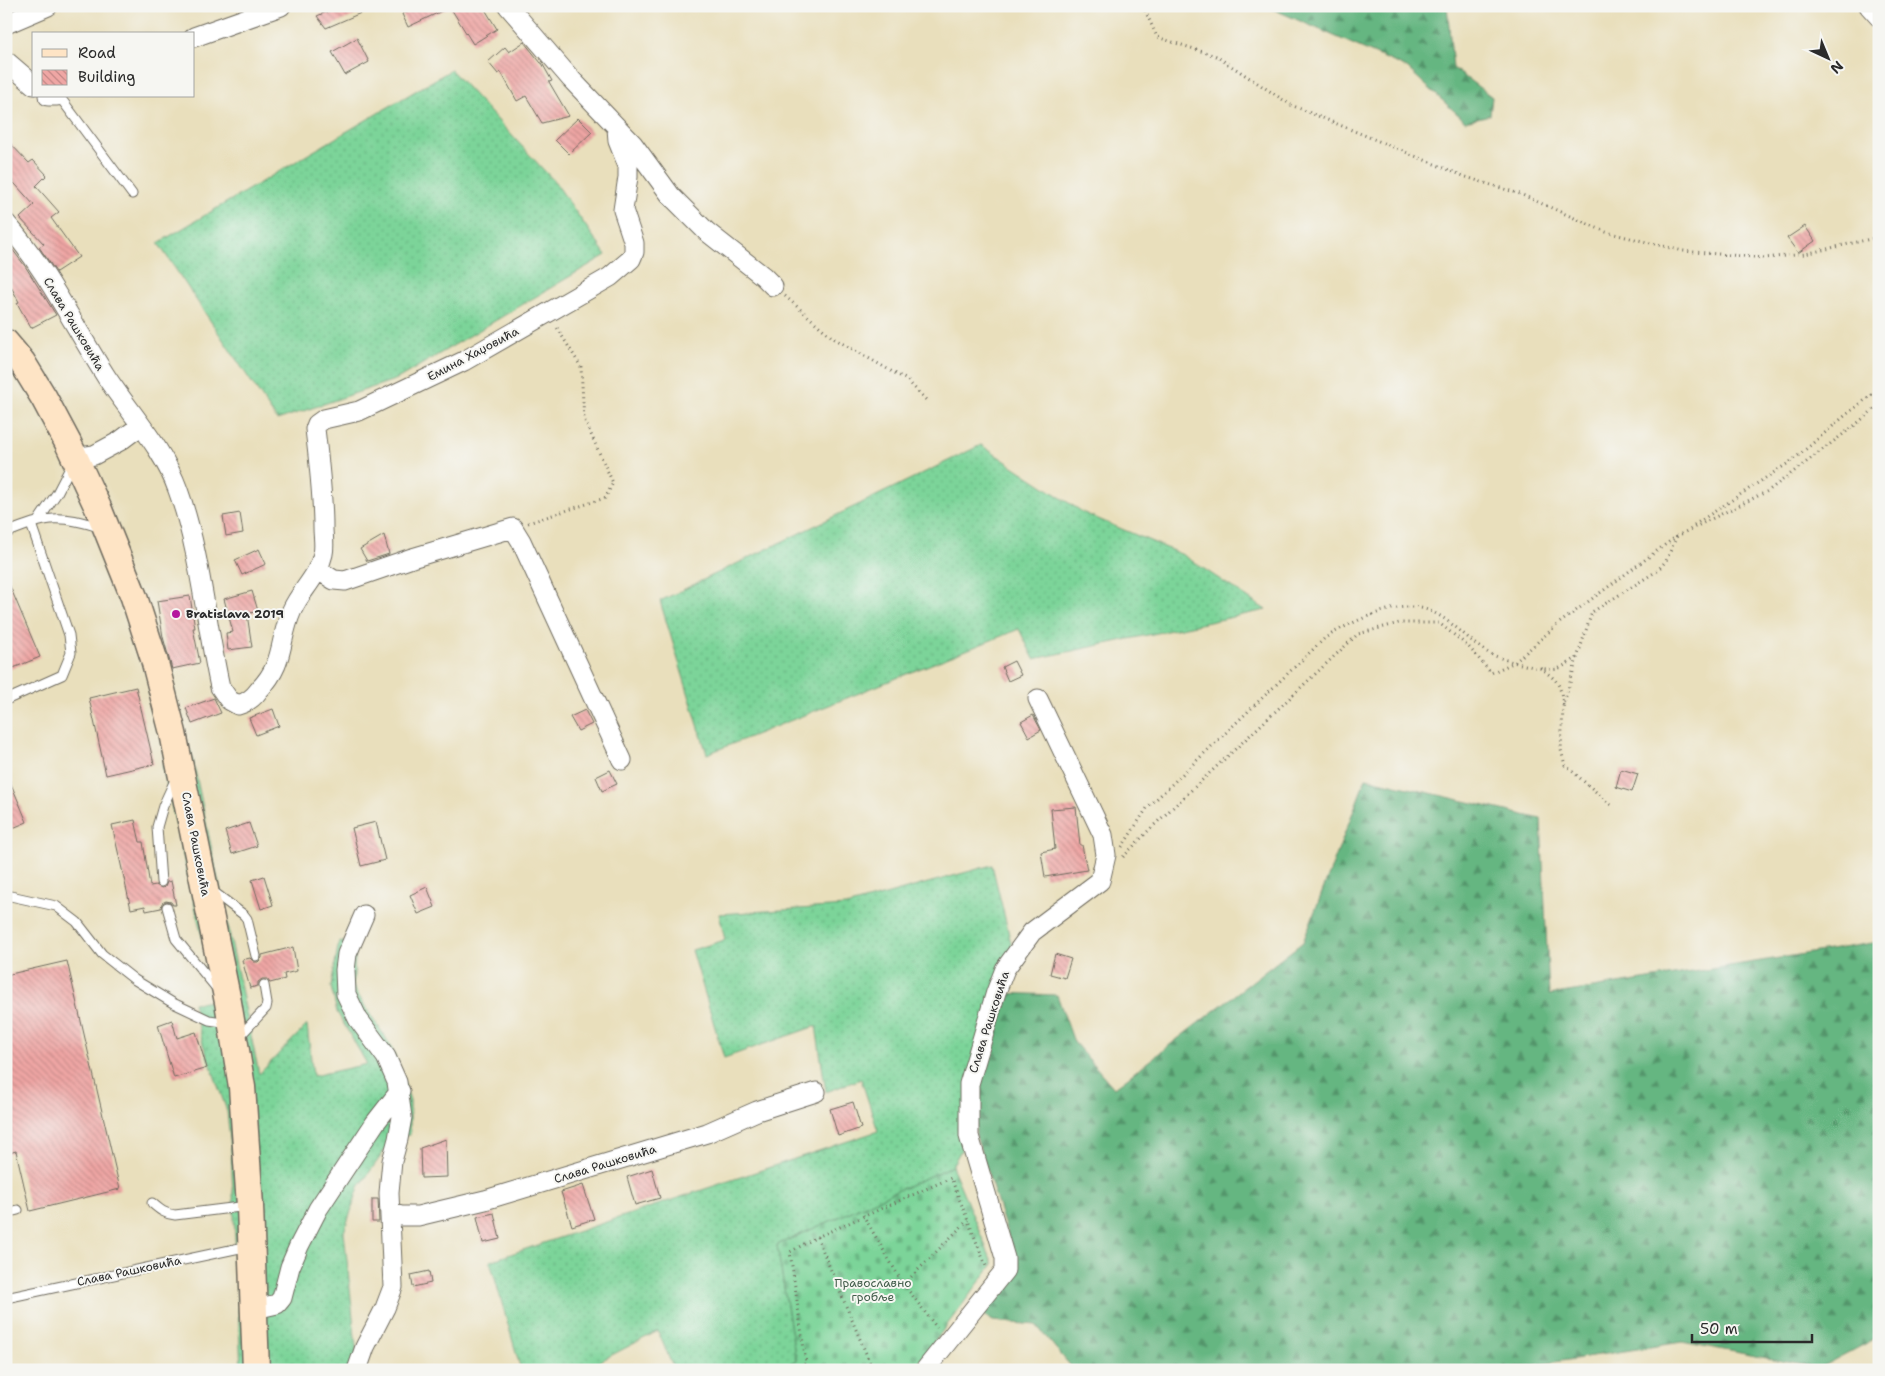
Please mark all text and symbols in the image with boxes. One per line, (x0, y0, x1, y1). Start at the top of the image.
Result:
legend (32, 32, 195, 98)
north arrow (1802, 32, 1852, 82)
text: Road (78, 43, 116, 63)
text: N (1827, 57, 1847, 78)
text: Building (78, 67, 135, 87)
street label: Слава Рашковића (40, 274, 108, 374)
street label: Емина Хаџовића (425, 323, 522, 385)
place label: Bratislava 2019 (186, 606, 284, 622)
marker: Bratislava 2019 (170, 608, 182, 620)
street label: Слава Рашковића (178, 790, 214, 898)
street label: Слава Рашковића (965, 969, 1013, 1075)
street label: Слава Рашковића (552, 1141, 659, 1187)
street label: Слава Рашковића (75, 1252, 183, 1290)
park label: Православно гробље (835, 1275, 911, 1305)
scale bar (1692, 1311, 1812, 1343)
text: 50 m (1700, 1319, 1738, 1339)

